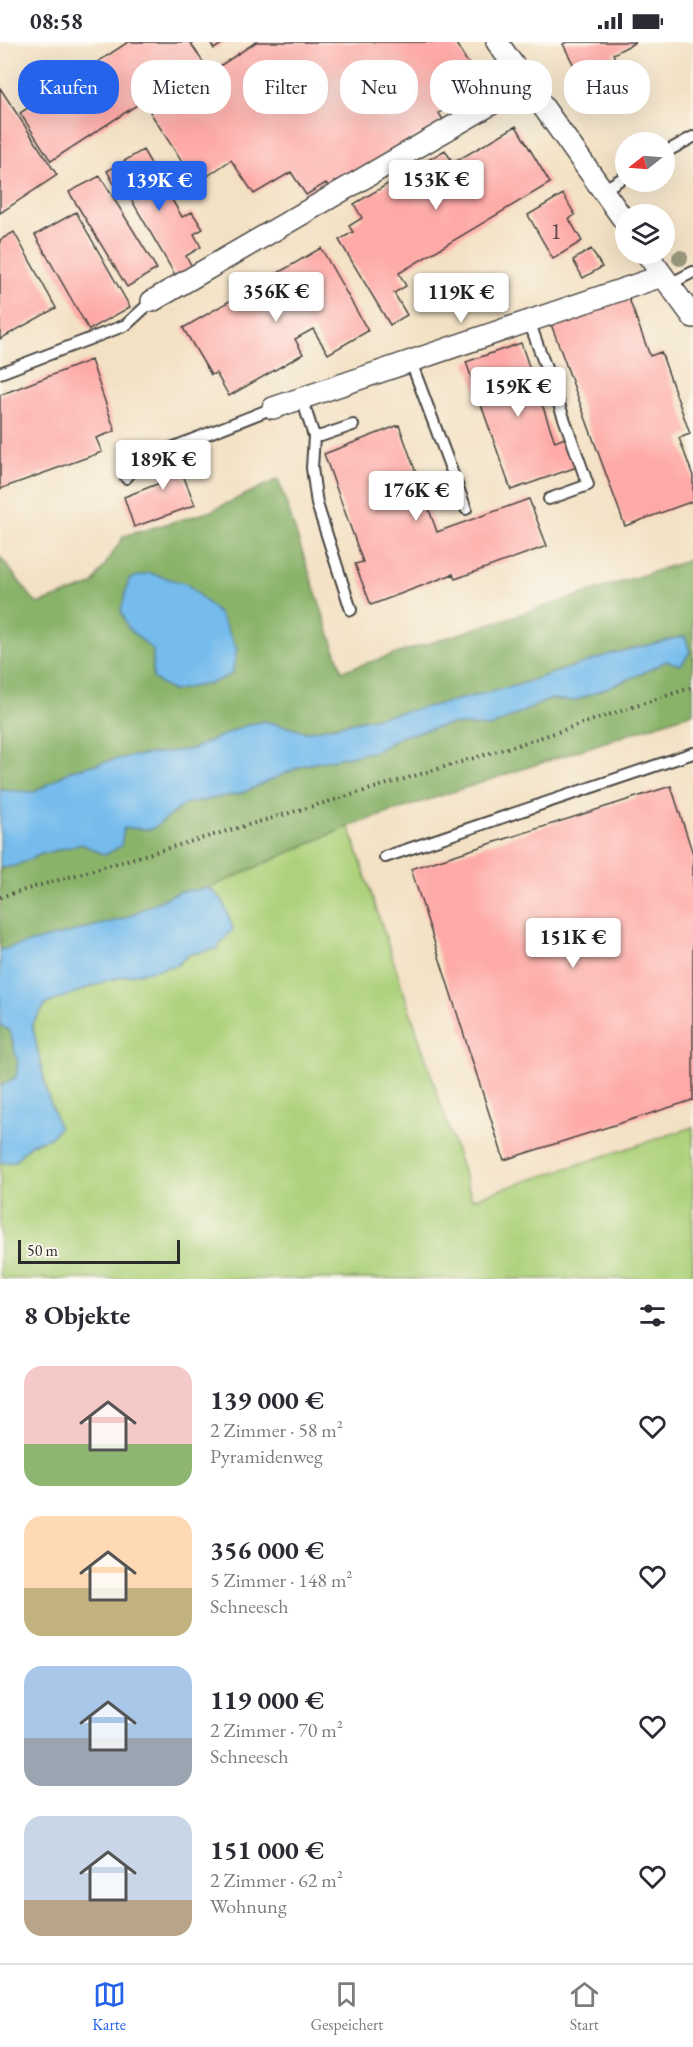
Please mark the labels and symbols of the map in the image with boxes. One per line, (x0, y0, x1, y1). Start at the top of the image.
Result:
north arrow (615, 132, 675, 192)
pin: 153K € (387, 160, 485, 211)
pin: 139K € (110, 161, 208, 212)
house number: 1 (550, 215, 562, 246)
pin: 356K € (227, 272, 325, 323)
pin: 119K € (412, 273, 510, 324)
pin: 159K € (469, 367, 567, 418)
pin: 189K € (114, 440, 212, 491)
pin: 176K € (367, 471, 465, 522)
pin: 151K € (524, 918, 622, 969)
scale bar (18, 1237, 180, 1264)

